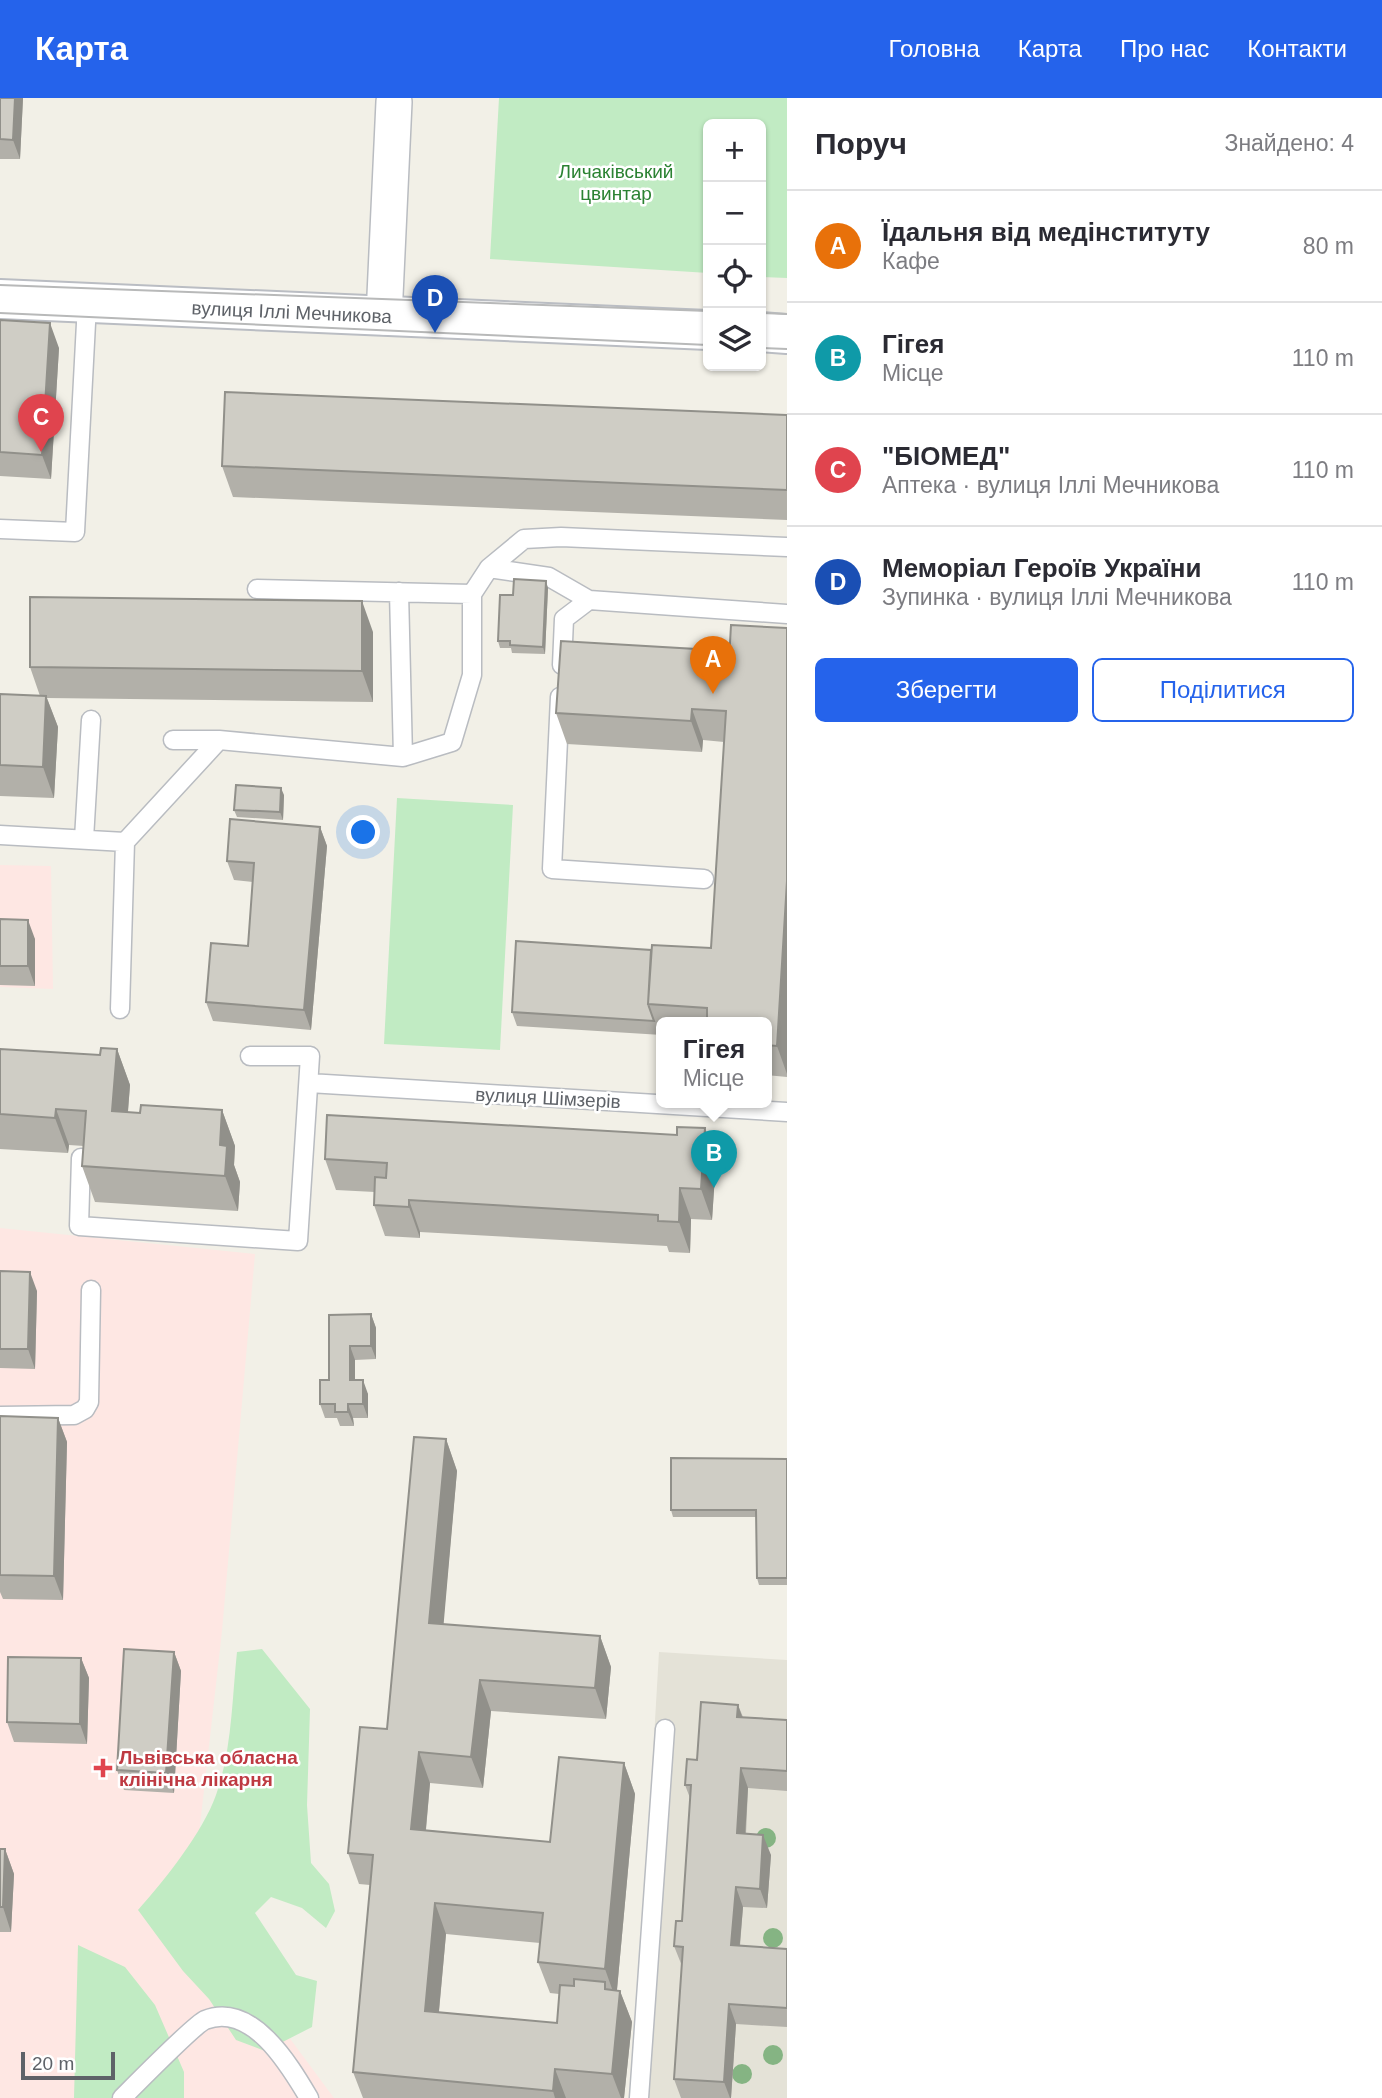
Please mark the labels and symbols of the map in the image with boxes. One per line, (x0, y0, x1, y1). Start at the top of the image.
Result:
park label: Личаківський цвинтар (559, 161, 673, 204)
pin: D (412, 275, 458, 333)
street label: вулиця Іллі Мечникова (191, 297, 393, 327)
pin: C (18, 394, 64, 452)
pin: A (690, 636, 736, 694)
your location (346, 815, 380, 849)
street label: вулиця Шімзерів (475, 1084, 621, 1112)
pin: B (691, 1130, 737, 1188)
place label: Львівська обласна клінічна лікарня (119, 1747, 298, 1790)
marker: Львівська обласна клінічна лікарня (93, 1758, 113, 1778)
scale bar (21, 2049, 116, 2081)

